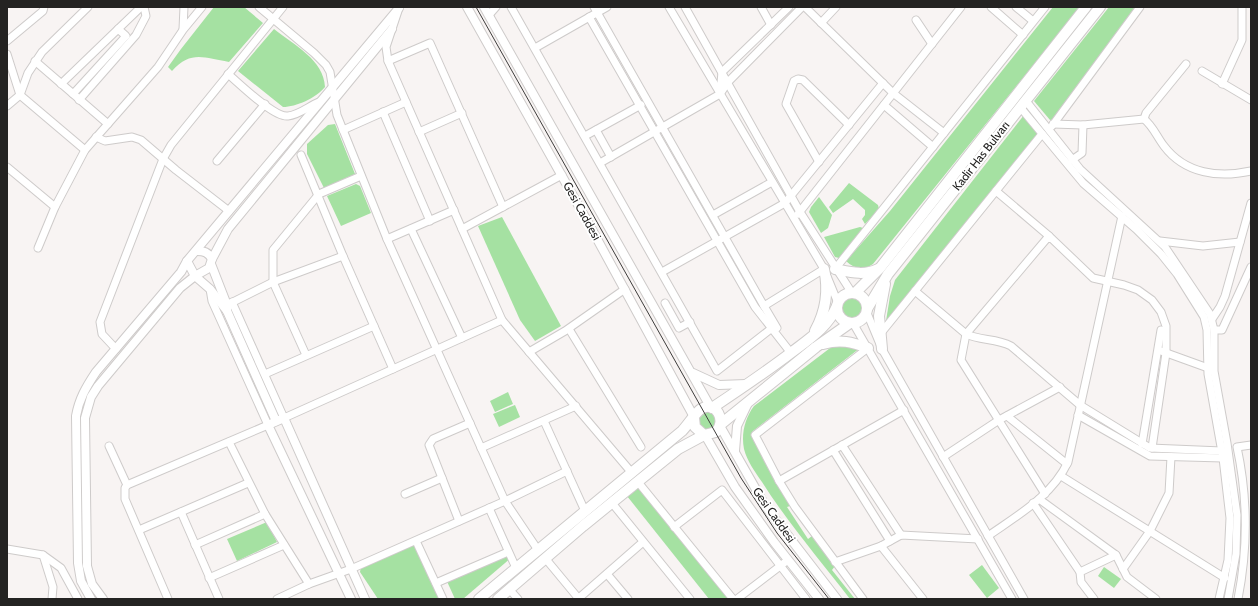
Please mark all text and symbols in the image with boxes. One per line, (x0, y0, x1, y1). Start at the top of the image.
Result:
street label: Kadir Has Bulvarı (949, 118, 1012, 193)
street label: Gesi Caddesi (560, 179, 605, 243)
street label: Gesi Caddesi (750, 484, 799, 545)

